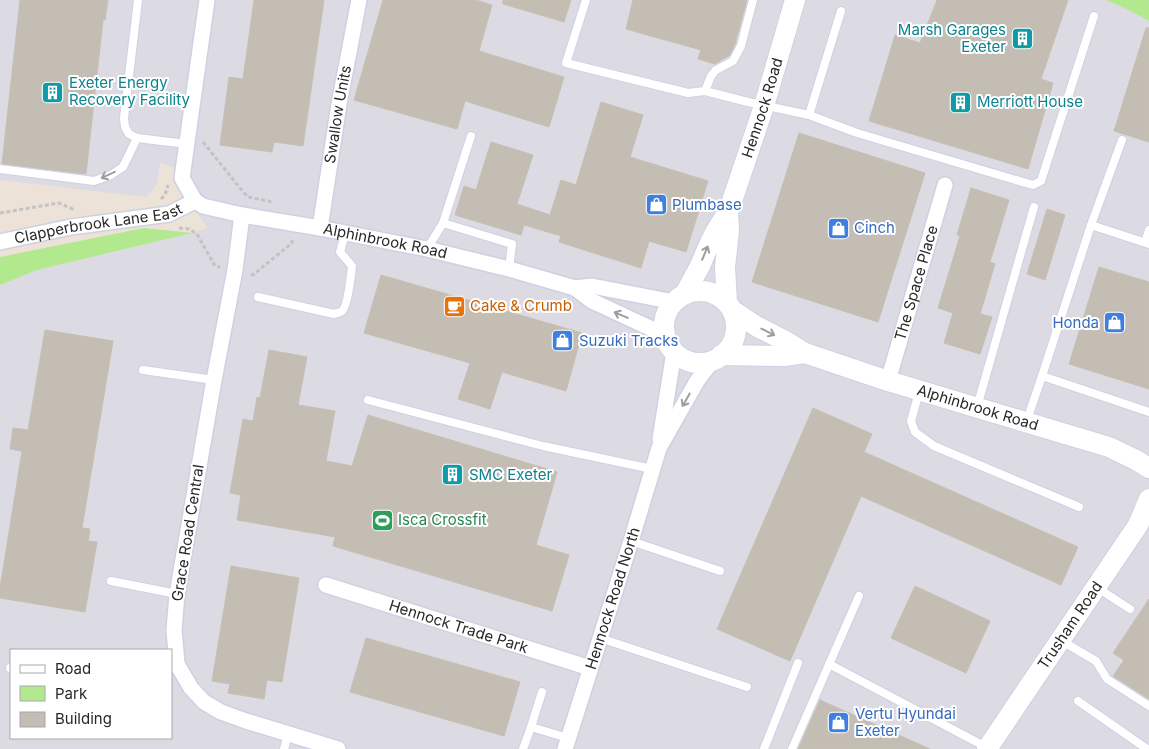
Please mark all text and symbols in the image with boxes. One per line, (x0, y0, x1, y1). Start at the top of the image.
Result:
place label: Marsh Garages Exeter (898, 20, 1006, 56)
building icon: Marsh Garages Exeter (1010, 27, 1034, 51)
street label: Hennock Road (737, 55, 787, 160)
street label: Swallow Units (320, 64, 355, 165)
place label: Exeter Energy Recovery Facility (69, 73, 190, 109)
building icon: Exeter Energy Recovery Facility (41, 80, 65, 104)
building icon: Merriott House (949, 90, 973, 114)
place label: Merriott House (977, 92, 1083, 111)
one-way arrow (101, 171, 116, 180)
shop icon: Plumbase (644, 193, 668, 217)
place label: Plumbase (672, 195, 742, 214)
street label: Clapperbrook Lane East (13, 199, 185, 248)
shop icon: Cinch (826, 216, 850, 240)
place label: Cinch (854, 218, 895, 237)
street label: Alphinbrook Road (322, 219, 449, 263)
street label: The Space Place (890, 223, 942, 343)
one-way arrow (701, 246, 711, 261)
cafe icon: Cake & Crumb (442, 294, 466, 318)
place label: Cake & Crumb (470, 296, 572, 315)
one-way arrow (614, 309, 629, 319)
shop icon: Honda (1103, 311, 1127, 335)
place label: Honda (1052, 313, 1099, 332)
one-way arrow (760, 328, 775, 337)
shop icon: Suzuki Tracks (551, 329, 575, 353)
place label: Suzuki Tracks (579, 331, 678, 350)
street label: Alphinbrook Road (915, 380, 1041, 434)
one-way arrow (681, 392, 690, 407)
street label: Grace Road Central (167, 463, 208, 603)
building icon: SMC Exeter (441, 463, 465, 487)
place label: SMC Exeter (469, 465, 552, 484)
sports icon: Isca Crossfit (370, 508, 394, 532)
place label: Isca Crossfit (398, 510, 487, 529)
street label: Hennock Road North (581, 525, 644, 672)
street label: Trusham Road (1033, 578, 1106, 673)
street label: Hennock Trade Park (387, 595, 531, 657)
legend (10, 649, 172, 739)
text: Road (55, 659, 91, 678)
text: Park (55, 684, 88, 703)
place label: Vertu Hyundai Exeter (855, 704, 956, 740)
text: Building (55, 709, 112, 728)
shop icon: Vertu Hyundai Exeter (827, 711, 851, 735)

